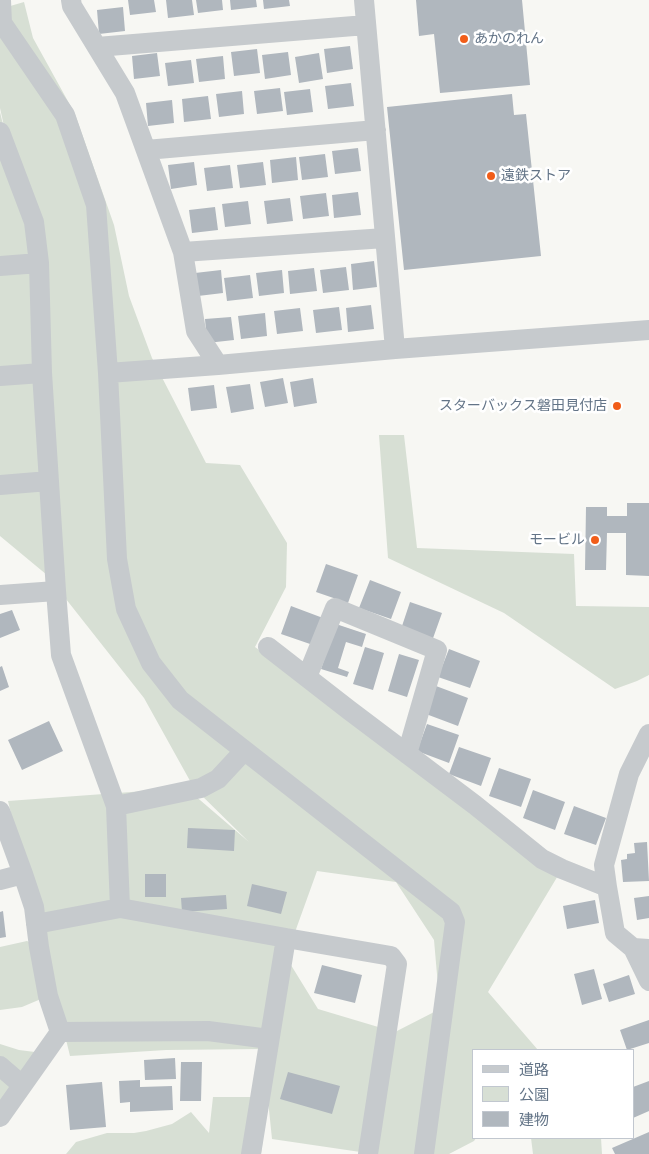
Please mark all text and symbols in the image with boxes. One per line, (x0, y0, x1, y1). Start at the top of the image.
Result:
place label: あかのれん (474, 31, 544, 47)
marker: あかのれん (458, 33, 470, 45)
place label: 遠鉄ストア (501, 168, 571, 184)
marker: 遠鉄ストア (485, 170, 497, 182)
place label: スターバックス磐田見付店 (439, 398, 607, 414)
marker: スターバックス磐田見付店 (611, 400, 623, 412)
place label: モービル (529, 532, 585, 548)
marker: モービル (589, 534, 601, 546)
legend (472, 1049, 634, 1139)
text: 道路 (519, 1061, 549, 1079)
text: 公園 (519, 1086, 549, 1104)
text: 建物 (519, 1111, 549, 1129)

